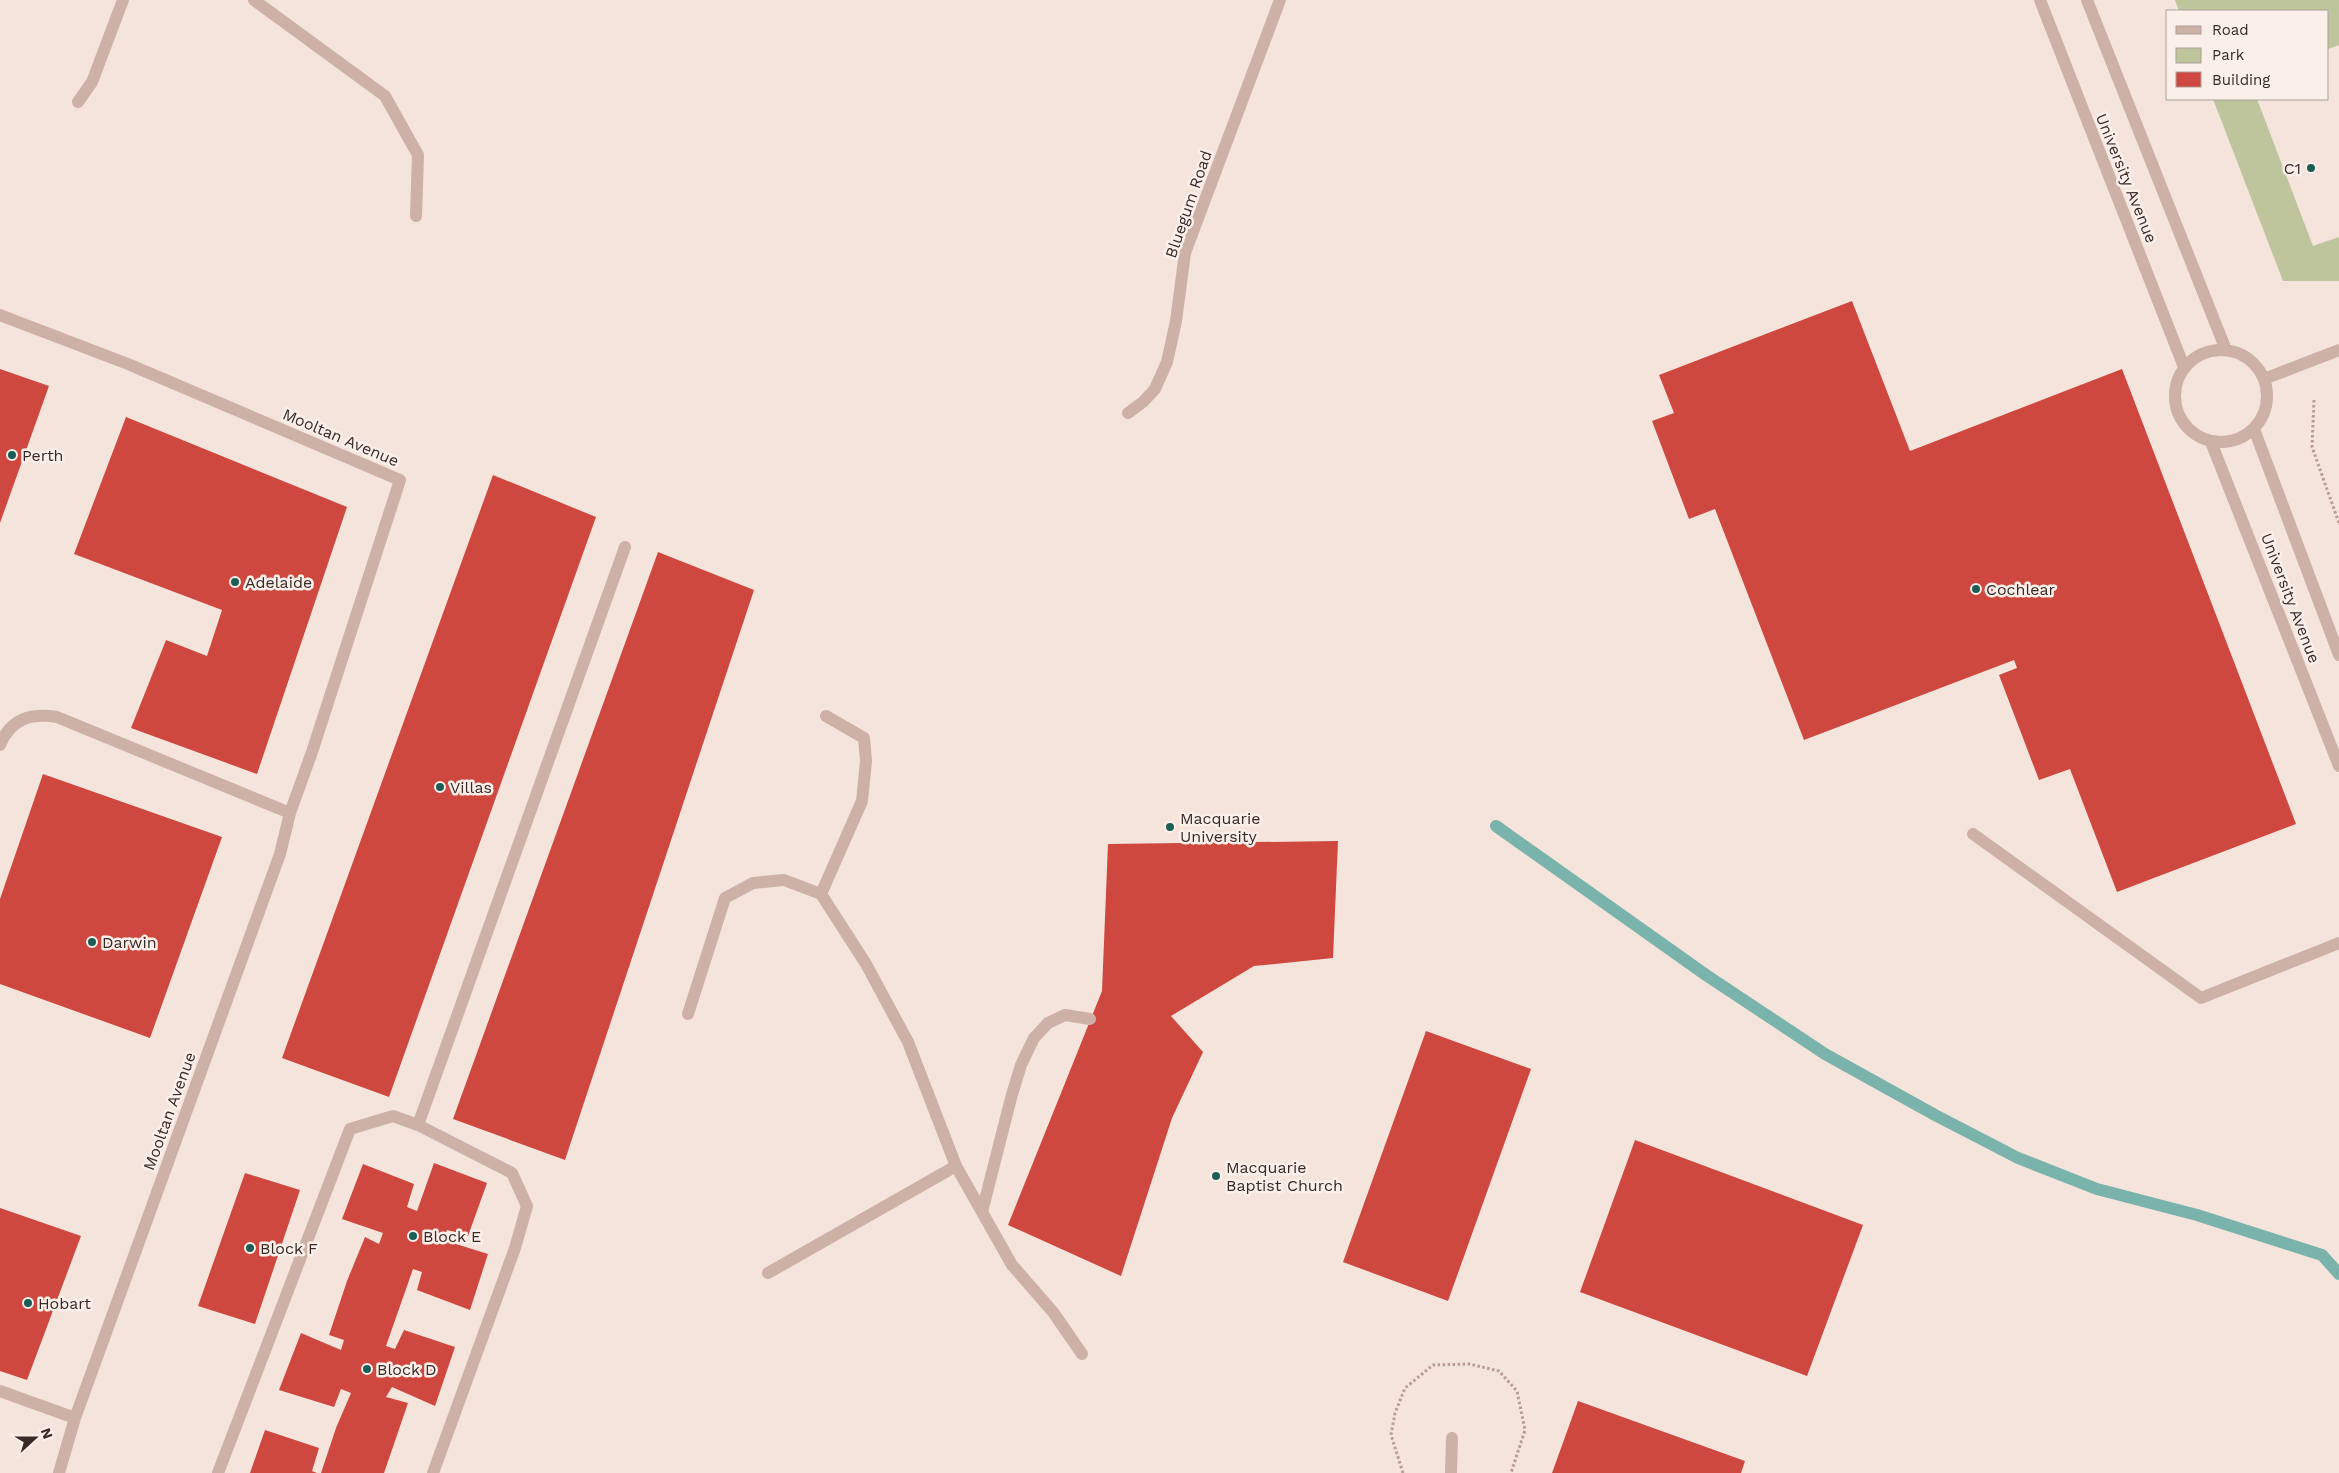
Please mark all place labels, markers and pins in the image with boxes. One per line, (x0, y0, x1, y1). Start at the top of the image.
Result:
place label: C1 (2284, 159, 2301, 178)
marker: C1 (2305, 162, 2317, 174)
place label: Perth (22, 446, 64, 465)
marker: Perth (6, 449, 18, 461)
place label: Adelaide (245, 573, 312, 592)
marker: Adelaide (229, 576, 241, 588)
place label: Cochlear (1986, 580, 2056, 599)
marker: Cochlear (1970, 583, 1982, 595)
place label: Villas (450, 778, 492, 797)
marker: Villas (434, 781, 446, 793)
place label: Macquarie University (1180, 809, 1261, 846)
marker: Macquarie University (1164, 821, 1176, 833)
place label: Darwin (102, 933, 157, 952)
marker: Darwin (86, 936, 98, 948)
place label: Macquarie Baptist Church (1226, 1158, 1343, 1195)
marker: Macquarie Baptist Church (1210, 1170, 1222, 1182)
place label: Block E (423, 1227, 481, 1246)
marker: Block E (407, 1230, 419, 1242)
place label: Block F (260, 1239, 318, 1258)
marker: Block F (244, 1242, 256, 1254)
place label: Hobart (38, 1294, 91, 1313)
marker: Hobart (22, 1297, 34, 1309)
place label: Block D (377, 1360, 437, 1379)
marker: Block D (361, 1363, 373, 1375)

